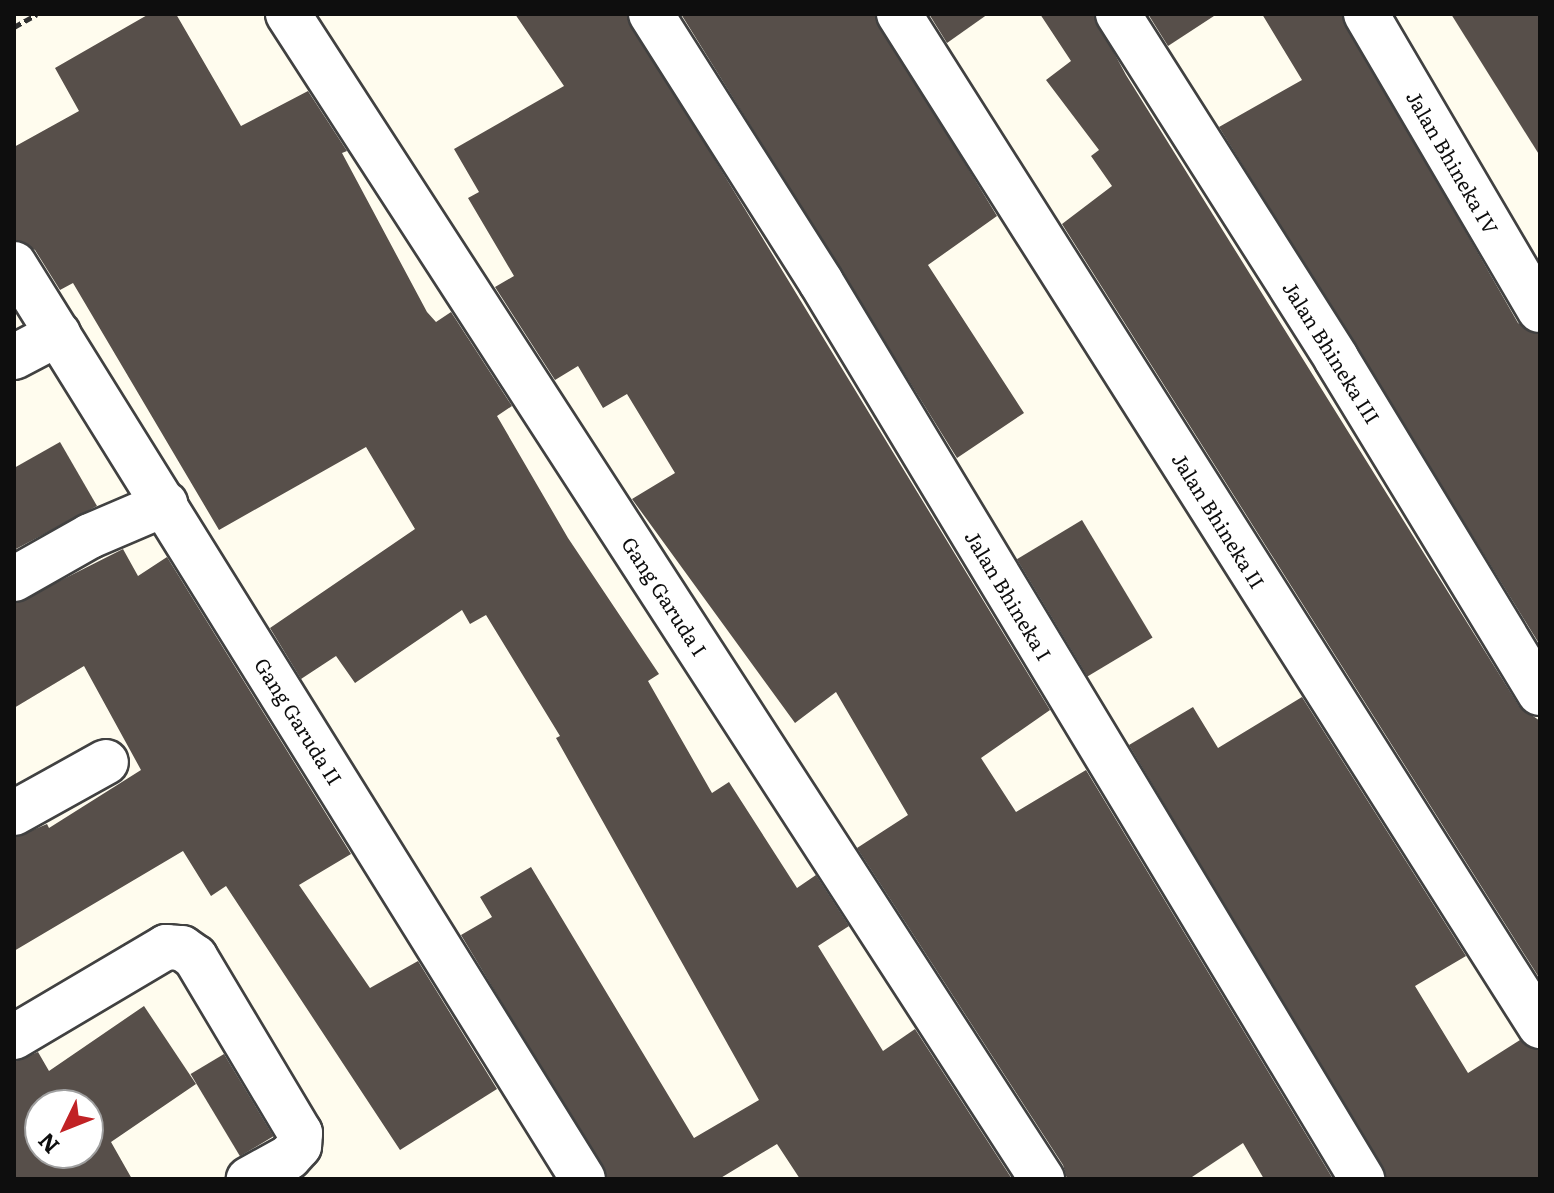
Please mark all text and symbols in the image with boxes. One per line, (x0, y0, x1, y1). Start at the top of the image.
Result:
street label: Jalan Bhineka IV (1402, 86, 1504, 238)
street label: Jalan Bhineka III (1279, 276, 1385, 428)
street label: Jalan Bhineka II (1168, 448, 1270, 592)
street label: Jalan Bhineka I (961, 526, 1057, 664)
street label: Gang Garuda I (618, 532, 712, 660)
street label: Gang Garuda II (250, 653, 348, 789)
north arrow (24, 1089, 104, 1169)
text: N (29, 1126, 66, 1162)

